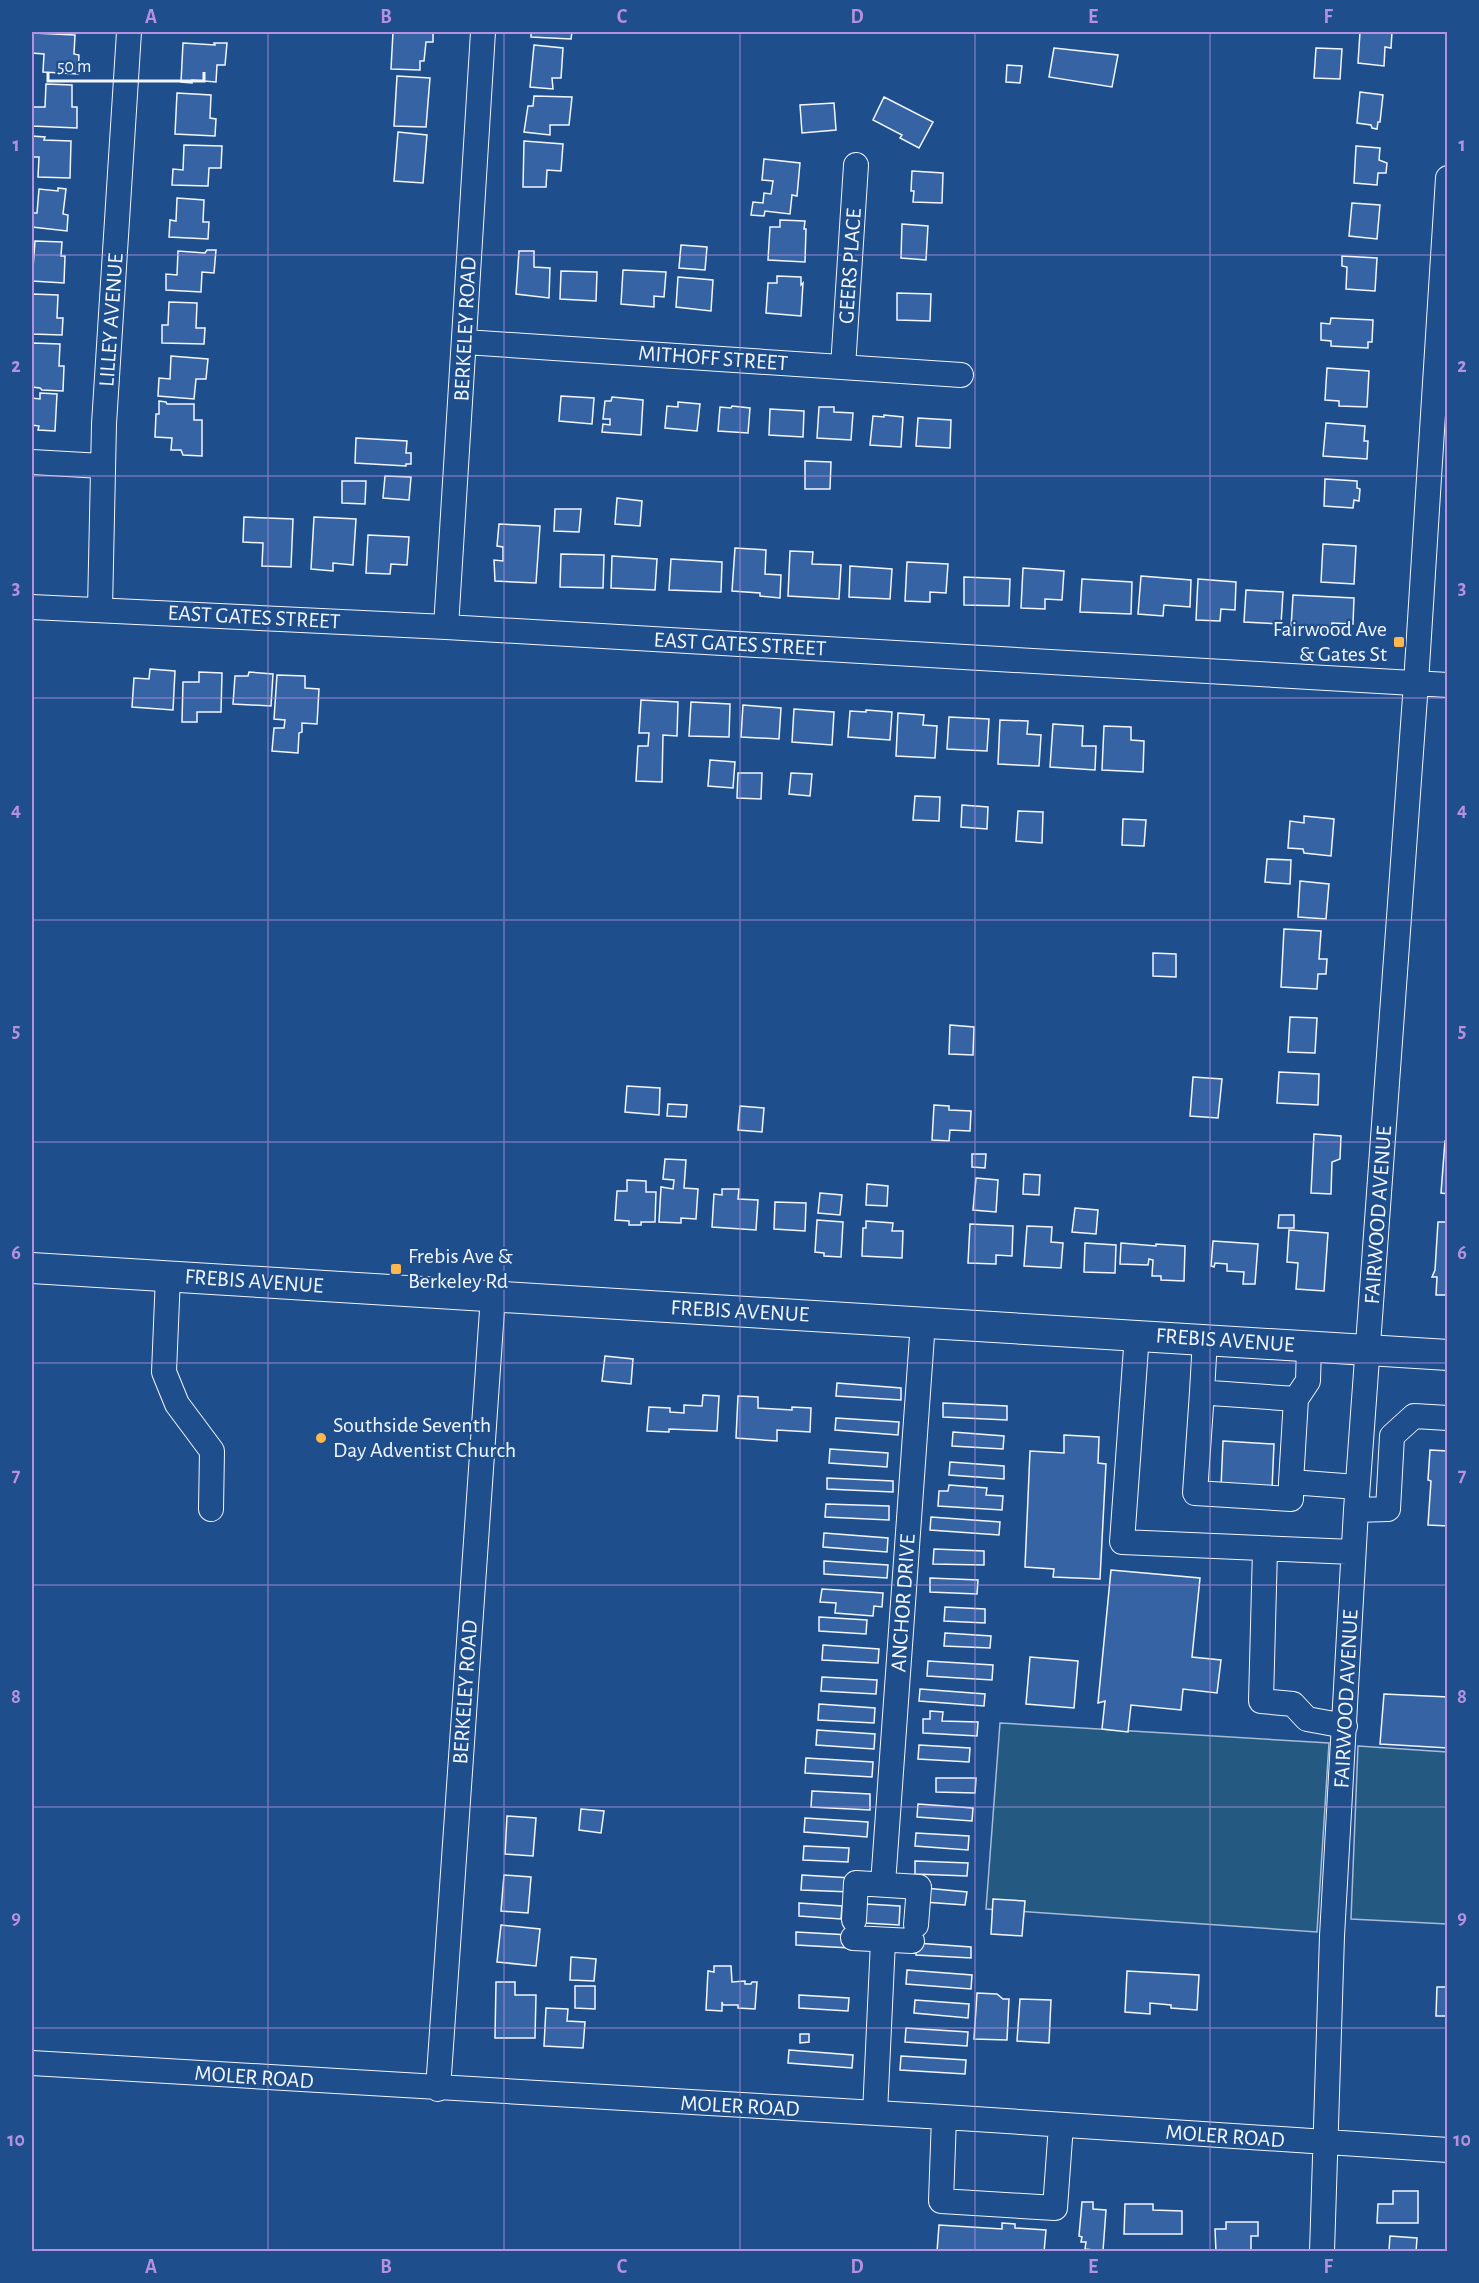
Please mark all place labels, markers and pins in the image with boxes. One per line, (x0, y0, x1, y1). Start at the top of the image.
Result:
place label: Fairwood Ave & Gates St (1273, 618, 1387, 665)
marker: Fairwood Ave & Gates St (1392, 635, 1406, 649)
place label: Frebis Ave & Berkeley Rd (408, 1245, 513, 1292)
marker: Frebis Ave & Berkeley Rd (389, 1262, 403, 1276)
place label: Southside Seventh Day Adventist Church (333, 1414, 516, 1461)
marker: Southside Seventh Day Adventist Church (314, 1431, 328, 1445)

